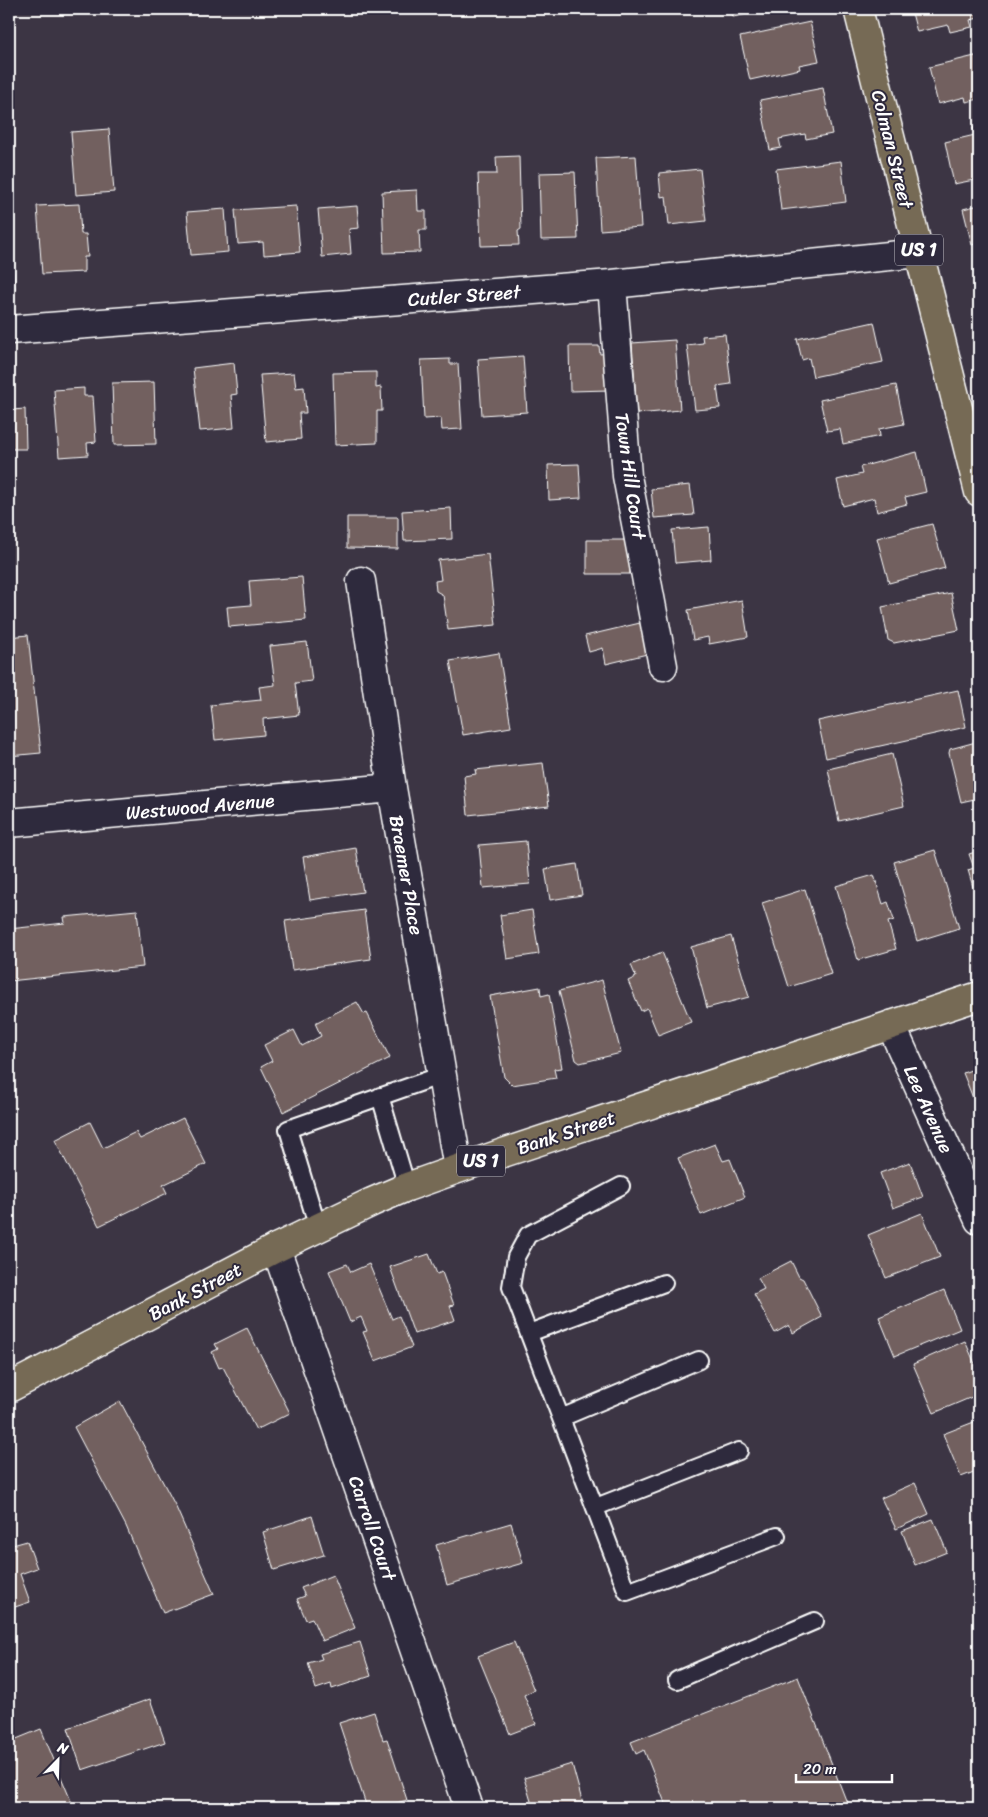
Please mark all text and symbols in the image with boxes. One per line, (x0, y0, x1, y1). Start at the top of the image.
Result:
street label: Colman Street (862, 86, 923, 213)
road number: US 1 (895, 234, 943, 266)
street label: Cutler Street (407, 275, 523, 316)
street label: Town Hill Court (605, 411, 656, 543)
street label: Westwood Avenue (124, 784, 276, 829)
street label: Braemer Place (380, 812, 433, 938)
street label: Lee Avenue (894, 1060, 963, 1159)
street label: Bank Street (513, 1101, 620, 1164)
road number: US 1 (457, 1146, 505, 1176)
street label: Bank Street (142, 1253, 248, 1330)
street label: Carroll Court (339, 1471, 406, 1586)
north arrow (32, 1734, 82, 1784)
text: N (53, 1735, 73, 1762)
scale bar (796, 1752, 892, 1784)
text: 20 m (803, 1756, 837, 1782)

